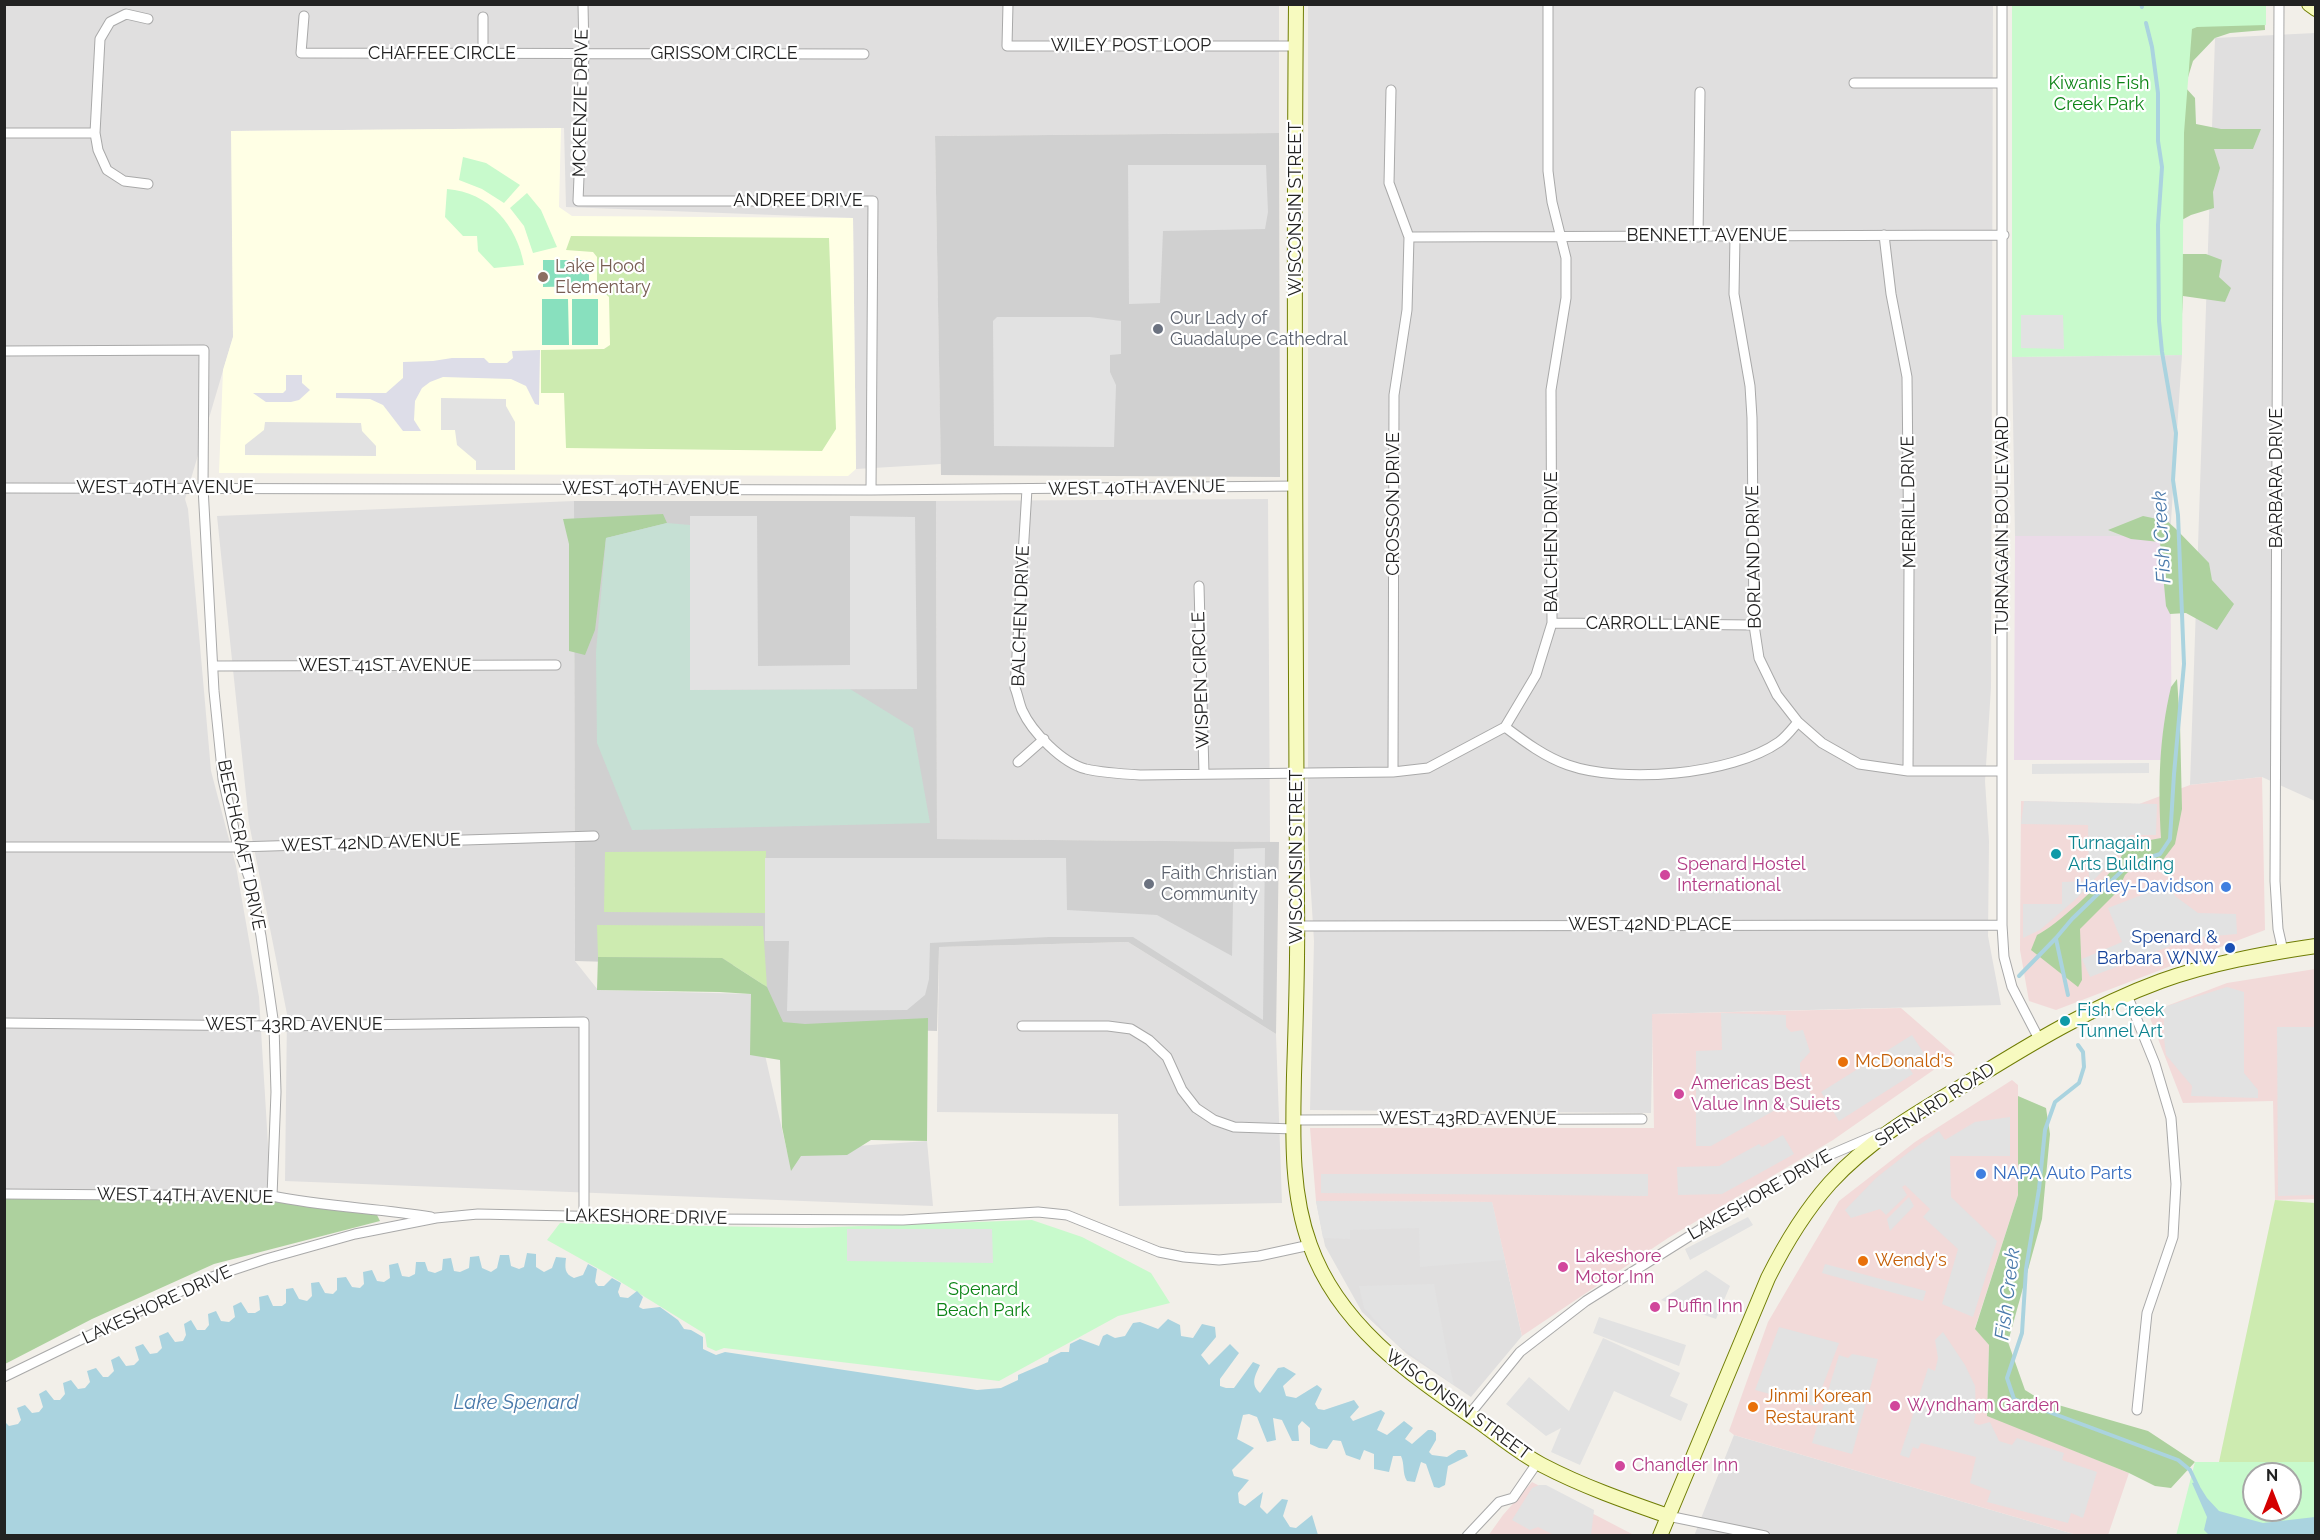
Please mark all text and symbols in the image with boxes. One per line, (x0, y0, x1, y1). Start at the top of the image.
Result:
street label: MCKENZIE DRIVE (569, 29, 593, 177)
street label: WILEY POST LOOP (1051, 35, 1211, 57)
street label: CHAFFEE CIRCLE (368, 43, 516, 65)
street label: GRISSOM CIRCLE (650, 43, 798, 65)
park label: Kiwanis Fish Creek Park (2048, 73, 2150, 116)
street label: WISCONSIN STREET (1285, 122, 1307, 296)
street label: ANDREE DRIVE (733, 190, 863, 212)
street label: BENNETT AVENUE (1627, 225, 1787, 247)
place label: Lake Hood Elementary (555, 256, 651, 298)
marker: Lake Hood Elementary (536, 270, 550, 284)
place label: Our Lady of Guadalupe Cathedral (1170, 308, 1348, 350)
marker: Our Lady of Guadalupe Cathedral (1151, 322, 1165, 336)
street label: BARBARA DRIVE (2266, 408, 2288, 548)
street label: TURNAGAIN BOULEVARD (1992, 416, 2014, 634)
street label: CROSSON DRIVE (1383, 432, 1405, 576)
street label: MERRILL DRIVE (1897, 436, 1921, 568)
street label: BALCHEN DRIVE (1541, 471, 1563, 613)
street label: WEST 40TH AVENUE (1048, 476, 1226, 500)
street label: WEST 40TH AVENUE (76, 477, 254, 499)
street label: WEST 40TH AVENUE (562, 478, 740, 500)
street label: BORLAND DRIVE (1742, 485, 1766, 629)
water label: Fish Creek (2148, 490, 2176, 584)
street label: BALCHEN DRIVE (1008, 545, 1034, 687)
street label: WISPEN CIRCLE (1188, 611, 1214, 749)
street label: CARROLL LANE (1586, 613, 1720, 635)
street label: WEST 41ST AVENUE (299, 655, 471, 677)
street label: BEECHCRAFT DRIVE (212, 758, 270, 932)
street label: WISCONSIN STREET (1286, 770, 1308, 944)
street label: WEST 42ND AVENUE (281, 829, 461, 857)
place label: Turnagain Arts Building (2068, 833, 2174, 876)
marker: Turnagain Arts Building (2049, 847, 2063, 861)
place label: Spenard Hostel International (1677, 854, 1806, 896)
place label: Faith Christian Community (1161, 863, 1277, 906)
marker: Spenard Hostel International (1658, 868, 1672, 882)
place label: Harley-Davidson (2075, 876, 2214, 898)
marker: Faith Christian Community (1142, 877, 1156, 891)
marker: Harley-Davidson (2219, 880, 2233, 894)
street label: WEST 42ND PLACE (1568, 914, 1732, 936)
place label: Spenard & Barbara WNW (2097, 927, 2218, 970)
marker: Spenard & Barbara WNW (2223, 941, 2237, 955)
place label: Fish Creek Tunnel Art (2077, 1000, 2164, 1042)
street label: WEST 43RD AVENUE (205, 1014, 383, 1036)
marker: Fish Creek Tunnel Art (2058, 1014, 2072, 1028)
place label: McDonald's (1855, 1051, 1953, 1073)
marker: McDonald's (1836, 1055, 1850, 1069)
street label: SPENARD ROAD (1871, 1058, 1999, 1152)
place label: Americas Best Value Inn & Suiets (1691, 1073, 1840, 1116)
marker: Americas Best Value Inn & Suiets (1672, 1087, 1686, 1101)
street label: WEST 43RD AVENUE (1379, 1108, 1557, 1130)
street label: LAKESHORE DRIVE (1684, 1145, 1836, 1245)
place label: NAPA Auto Parts (1993, 1163, 2132, 1185)
marker: NAPA Auto Parts (1974, 1167, 1988, 1181)
street label: WEST 44TH AVENUE (97, 1184, 273, 1208)
street label: LAKESHORE DRIVE (565, 1205, 727, 1229)
place label: Lakeshore Motor Inn (1575, 1246, 1661, 1288)
water label: Fish Creek (1990, 1246, 2026, 1342)
place label: Wendy's (1875, 1250, 1947, 1272)
marker: Wendy's (1856, 1254, 1870, 1268)
marker: Lakeshore Motor Inn (1556, 1260, 1570, 1274)
street label: LAKESHORE DRIVE (79, 1261, 235, 1349)
park label: Spenard Beach Park (936, 1279, 1030, 1322)
place label: Puffin Inn (1667, 1296, 1743, 1318)
marker: Puffin Inn (1648, 1300, 1662, 1314)
street label: WISCONSIN STREET (1381, 1345, 1535, 1465)
place label: Jinmi Korean Restaurant (1765, 1386, 1872, 1428)
water label: Lake Spenard (454, 1391, 578, 1415)
place label: Wyndham Garden (1907, 1395, 2060, 1417)
marker: Wyndham Garden (1888, 1399, 1902, 1413)
marker: Jinmi Korean Restaurant (1746, 1400, 1760, 1414)
place label: Chandler Inn (1632, 1455, 1738, 1477)
marker: Chandler Inn (1613, 1459, 1627, 1473)
north arrow (2242, 1462, 2302, 1522)
text: N (2266, 1466, 2278, 1485)

